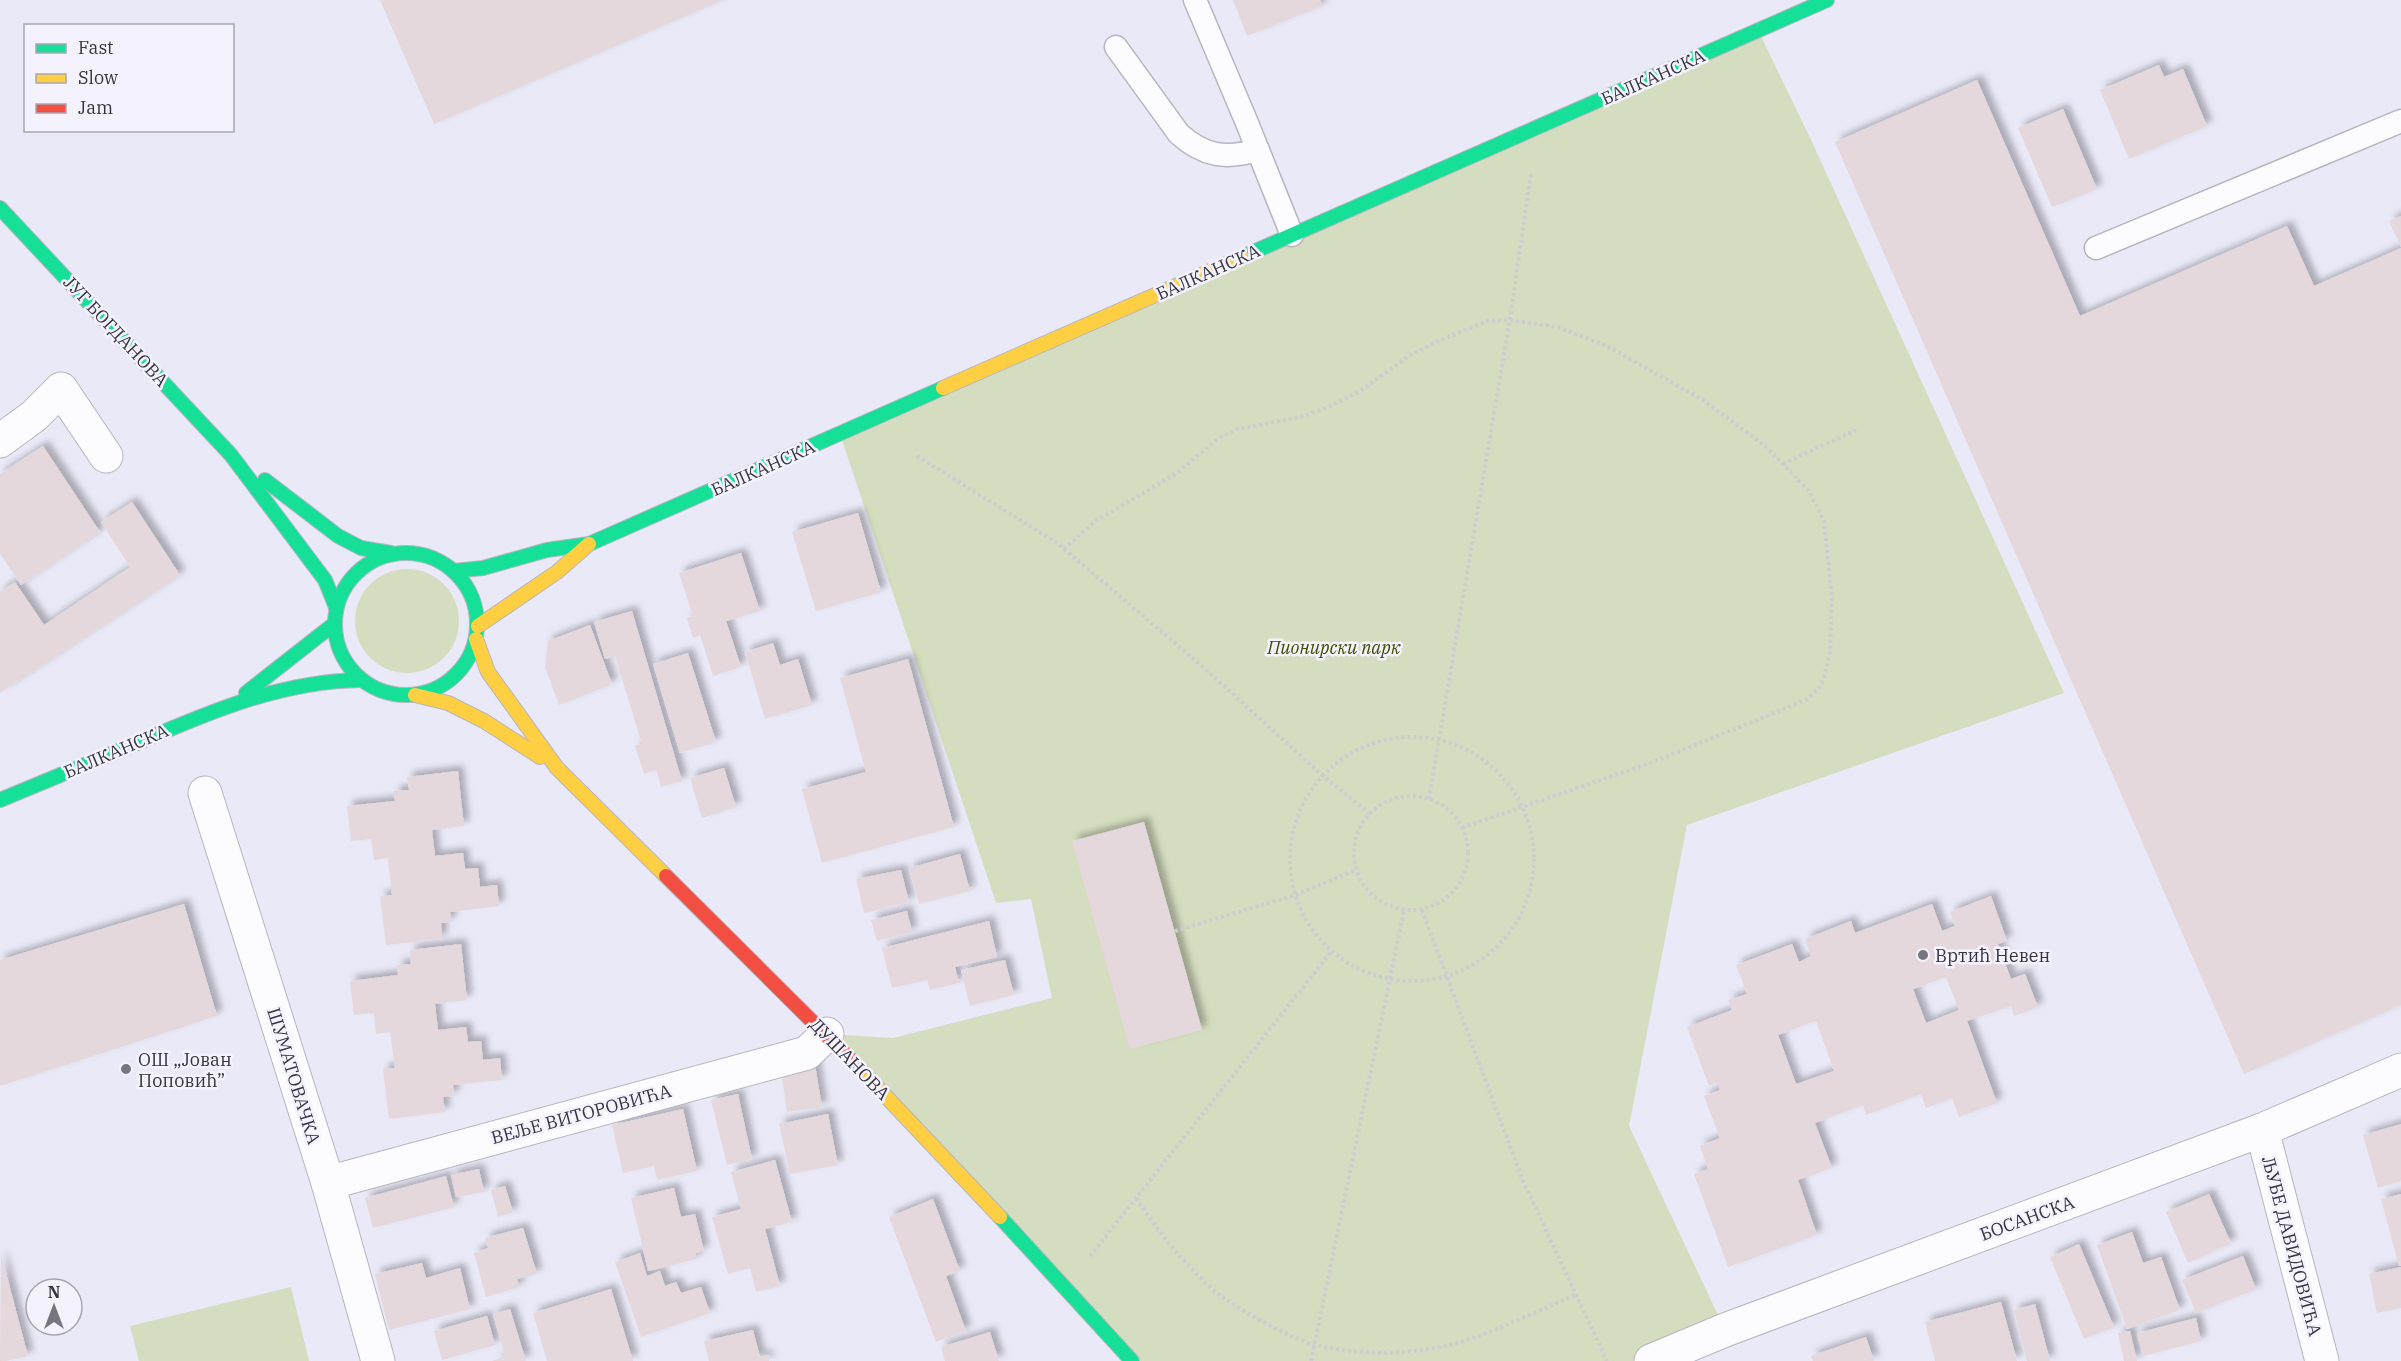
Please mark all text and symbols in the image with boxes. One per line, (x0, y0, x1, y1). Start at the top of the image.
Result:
legend (24, 24, 234, 132)
text: Fast (78, 36, 113, 59)
street label: БАЛКАНСКА (1597, 44, 1709, 110)
text: Slow (78, 66, 118, 89)
text: Jam (78, 96, 113, 119)
street label: БАЛКАНСКА (1152, 239, 1264, 305)
street label: ЈУГ БОГДАНОВА (59, 271, 174, 392)
street label: БАЛКАНСКА (707, 435, 819, 501)
park label: Пионирски парк (1266, 636, 1401, 659)
street label: БАЛКАНСКА (60, 718, 172, 783)
place label: Вртић Невен (1935, 944, 2050, 967)
marker: Вртић Невен (1916, 948, 1930, 962)
street label: ШУМАТОВАЧКА (262, 1005, 326, 1148)
street label: ДУШАНОВА (805, 1013, 895, 1105)
place label: ОШ „Јован Поповић” (138, 1048, 232, 1092)
marker: ОШ „Јован Поповић” (119, 1062, 133, 1076)
street label: ВЕЉЕ ВИТОРОВИЋА (488, 1079, 674, 1149)
street label: ЉУБЕ ДАВИДОВИЋА (2257, 1153, 2327, 1339)
street label: БОСАНСКА (1977, 1190, 2078, 1246)
north arrow (24, 1277, 84, 1337)
text: N (48, 1282, 60, 1302)

